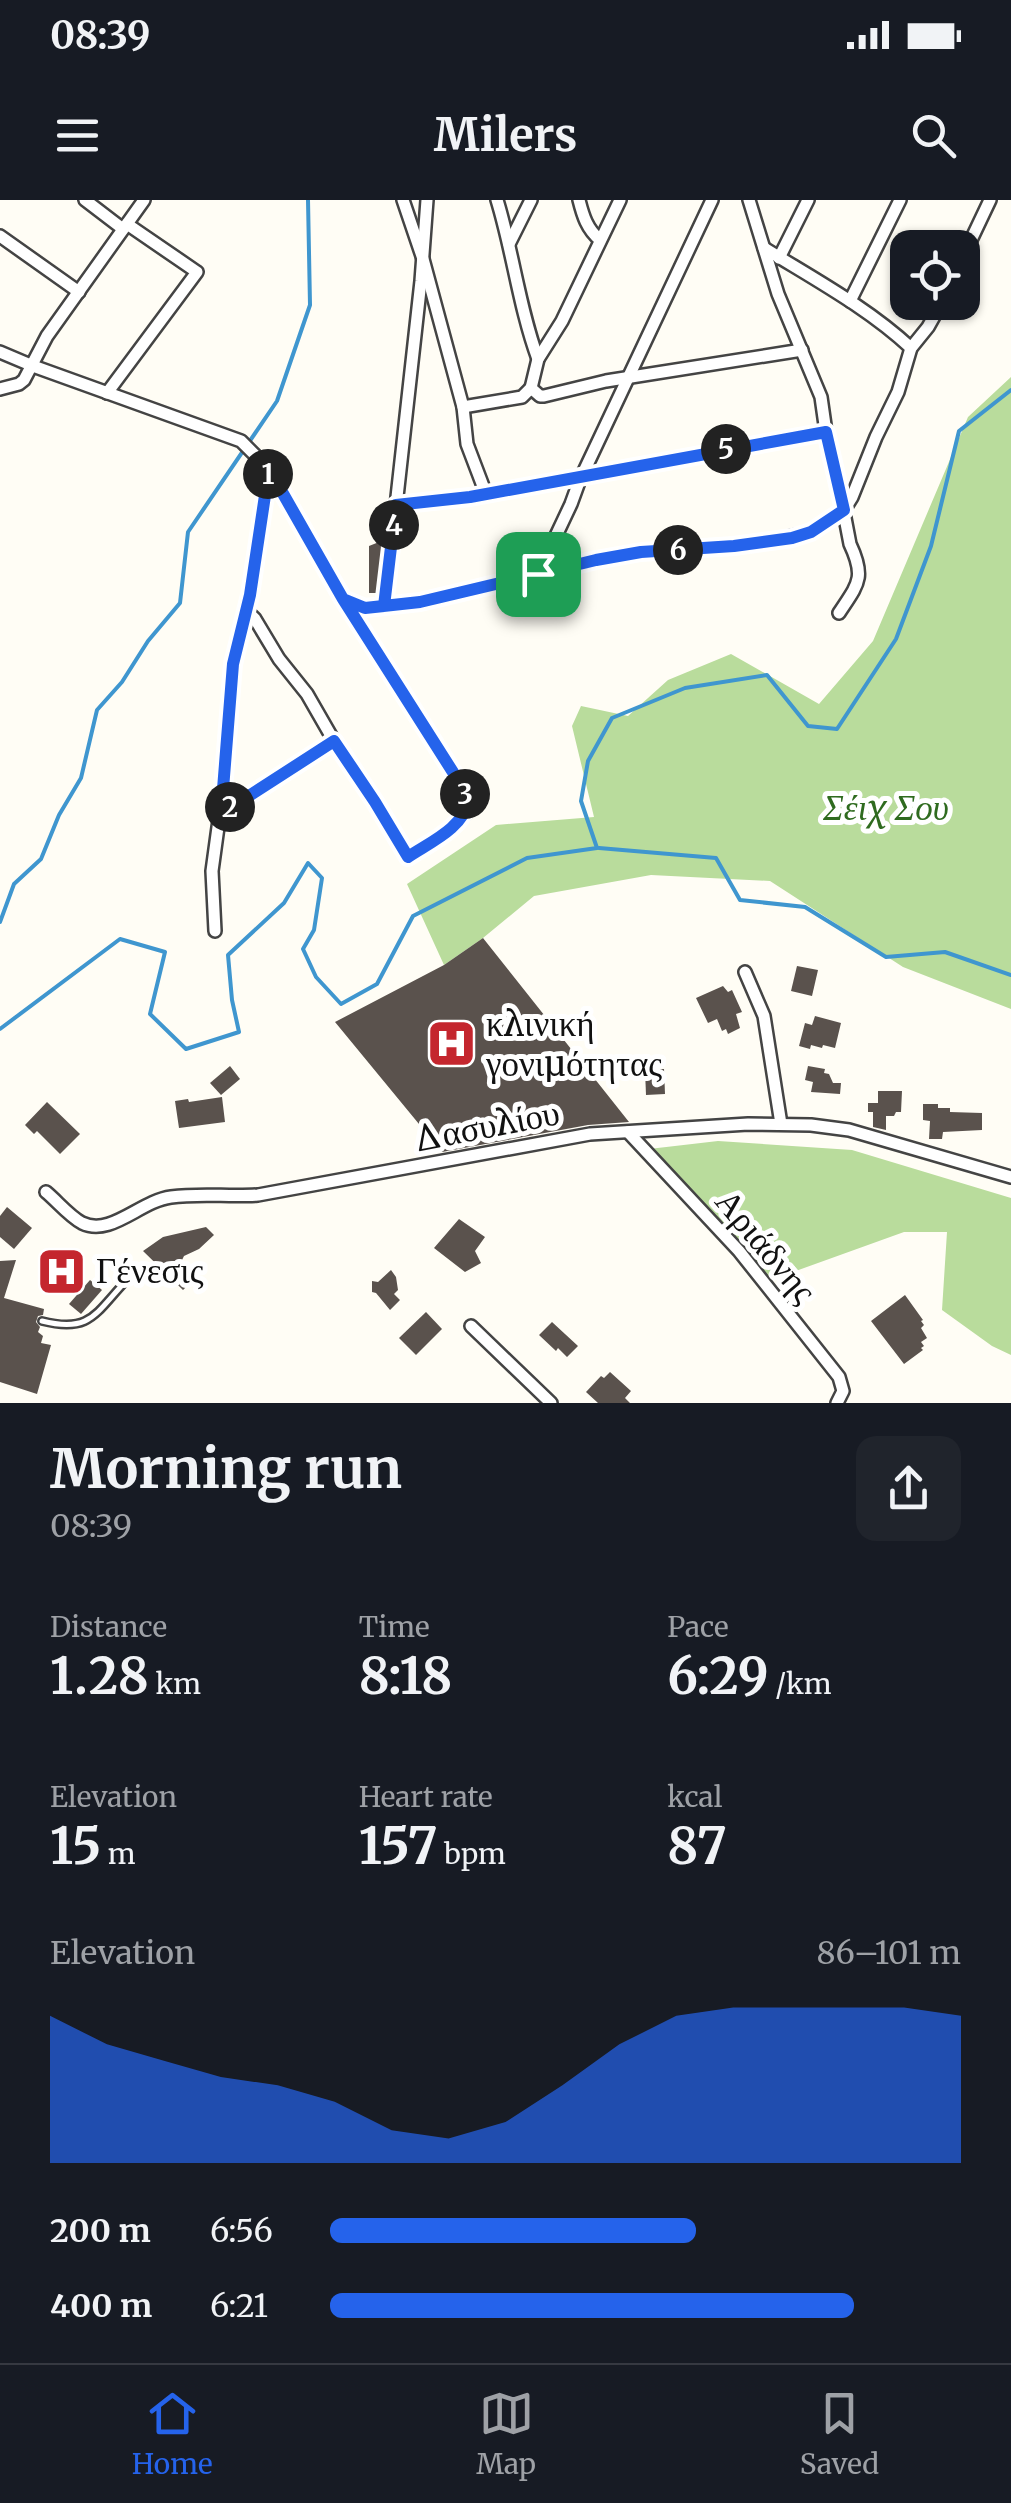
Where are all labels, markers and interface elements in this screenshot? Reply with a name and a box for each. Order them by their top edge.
text: 08:39 [50,12,151,59]
text: Milers [434,107,577,163]
icon: menu [50,108,105,163]
icon: search [906,108,961,163]
map controls [890,230,980,320]
button: locate [890,230,980,320]
pin: 5 [701,424,751,474]
text: 5 [718,431,734,467]
pin: 1 [243,449,293,499]
text: 1 [262,456,274,492]
pin: 4 [369,500,419,550]
text: 4 [385,507,403,543]
pin: 6 [653,525,703,575]
pin [496,532,581,617]
text: 6 [669,532,687,568]
icon: arrive [511,547,566,602]
pin: 3 [440,769,490,819]
text: 3 [457,776,473,812]
pin: 2 [205,782,255,832]
park label: Σέιχ Σου [822,786,949,830]
text: 2 [222,789,238,825]
place label: κλινική γονιμότητας [485,1002,662,1086]
hospital icon: κλινική γονιμότητας [425,1018,477,1070]
street label: Δασυλίου [409,1090,563,1162]
street label: Αριάδνης [706,1180,826,1312]
hospital icon: Γένεσις [35,1245,87,1297]
place label: Γένεσις [96,1249,204,1293]
text: Morning run [50,1434,402,1503]
button: share [856,1436,961,1541]
text: 08:39 [50,1506,132,1546]
text: Distance [50,1609,167,1645]
text: Time [359,1609,430,1645]
text: Pace [667,1609,729,1645]
text: 1.28 [50,1645,149,1708]
text: 8:18 [359,1645,452,1708]
text: 6:29 [667,1645,769,1708]
text: km [149,1666,201,1702]
text: /km [769,1666,832,1702]
text: Elevation [50,1779,177,1815]
text: Heart rate [359,1779,493,1815]
text: kcal [667,1779,722,1815]
text: 15 [50,1815,101,1878]
text: 157 [359,1815,437,1878]
text: 87 [667,1815,727,1878]
text: m [101,1836,136,1872]
text: bpm [437,1836,506,1872]
text: Elevation [50,1933,195,1973]
text: 86–101 m [817,1933,961,1973]
text: 200 m [50,2211,151,2251]
text: 6:56 [210,2211,273,2251]
text: 400 m [50,2286,152,2326]
text: 6:21 [210,2286,268,2326]
tab: Home [132,2386,213,2482]
tab: Map [476,2386,536,2482]
tab: Saved [800,2386,879,2482]

